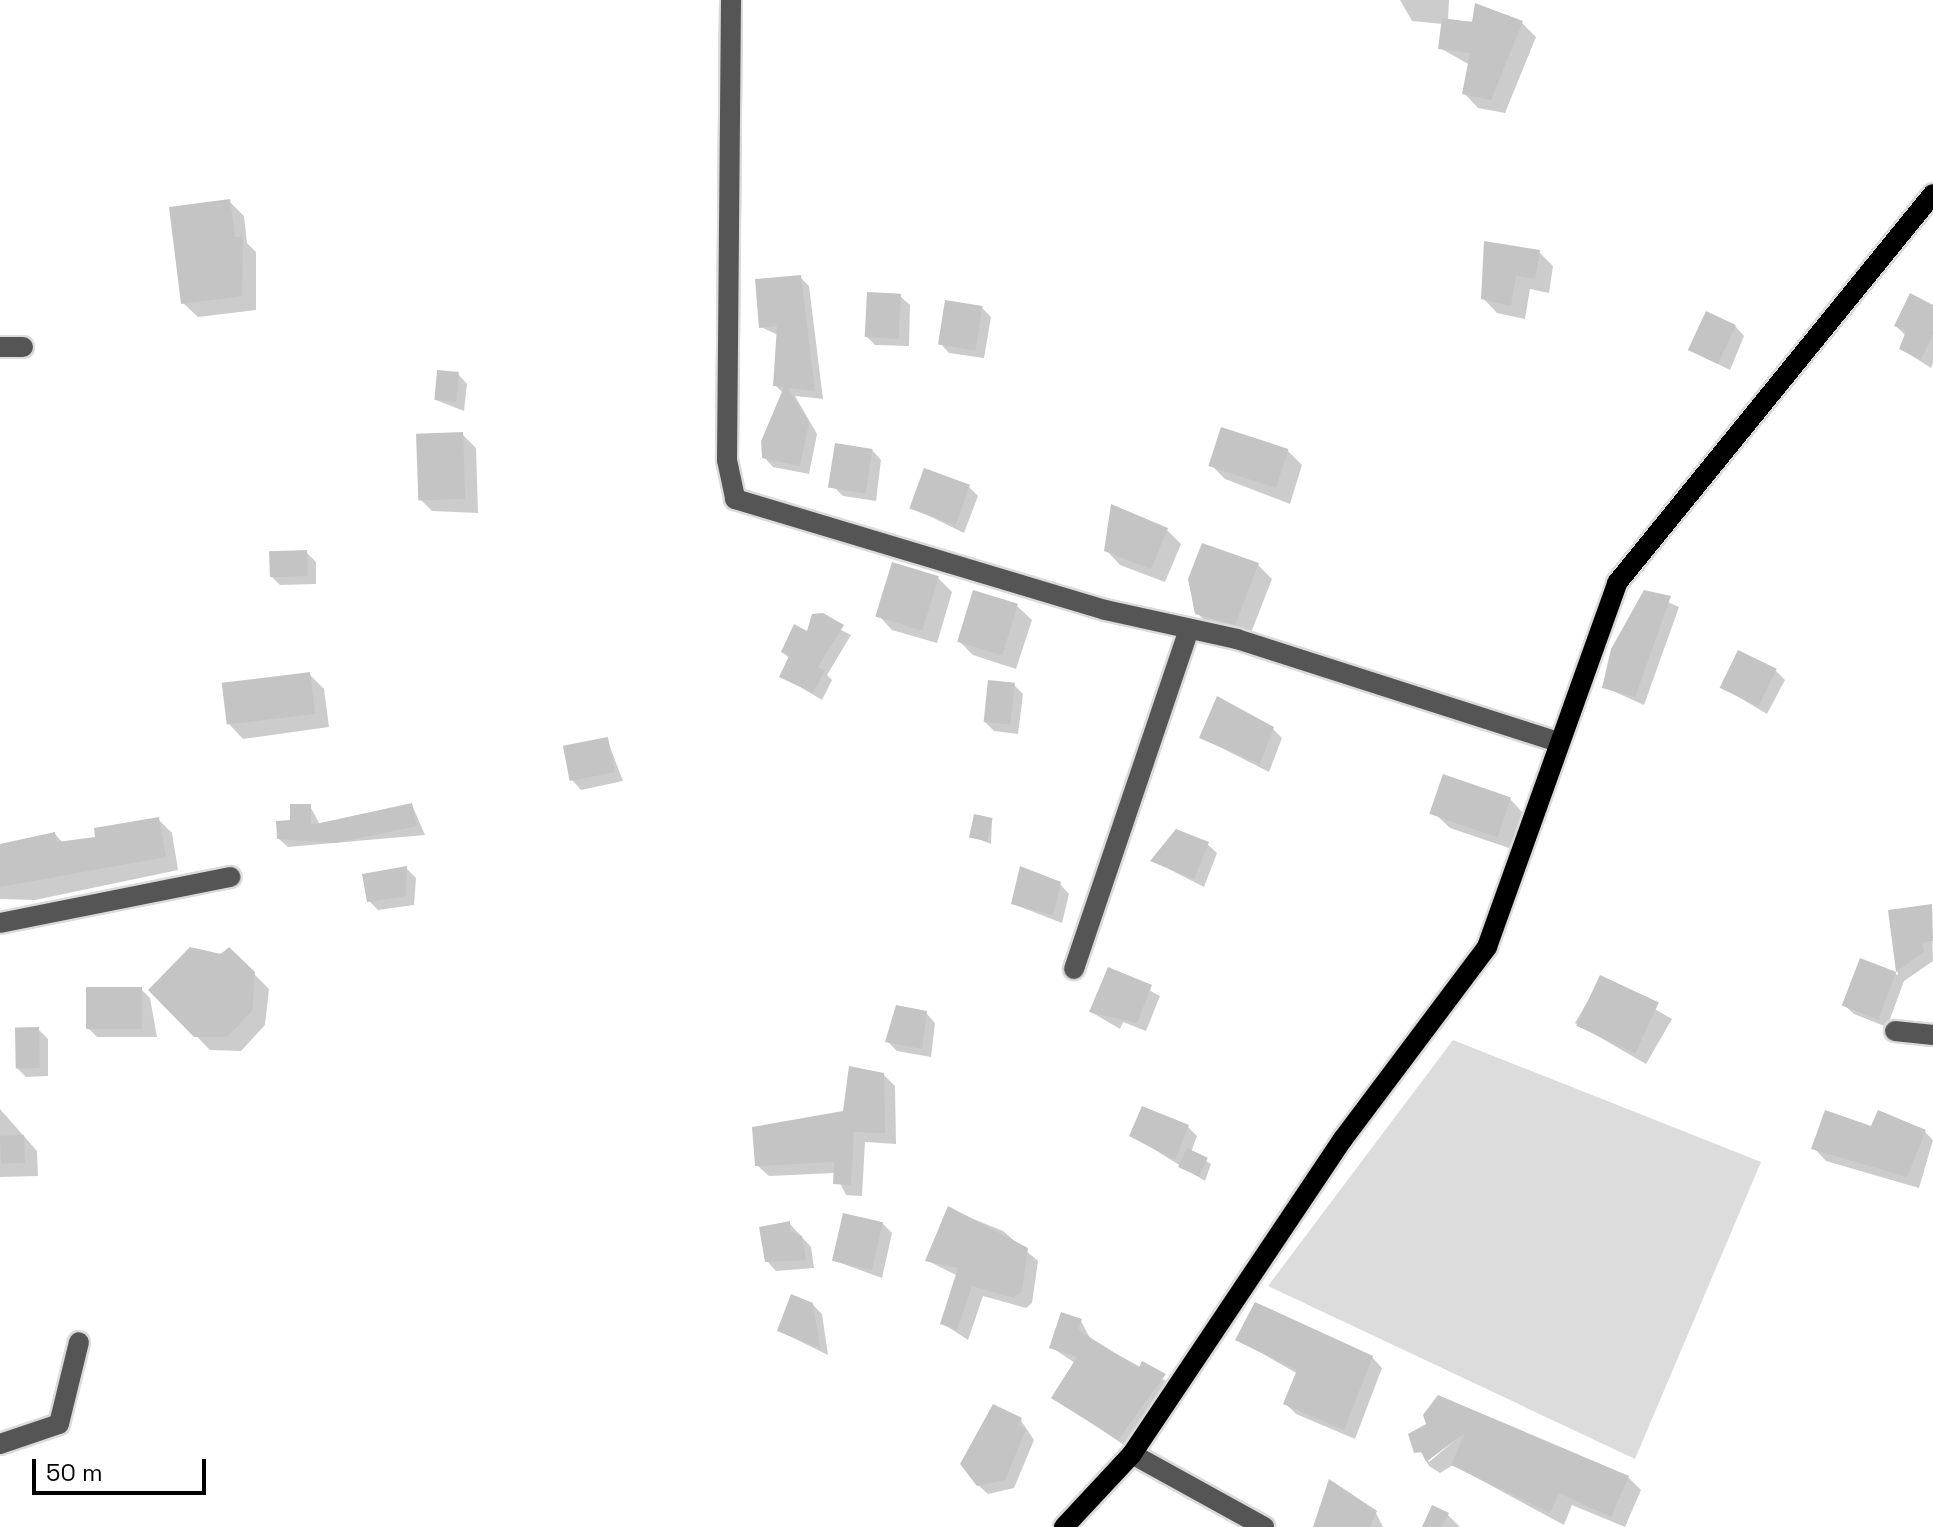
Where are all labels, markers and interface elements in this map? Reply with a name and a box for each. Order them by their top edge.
scale bar [36,1443,210,1493]
text: 50 m [46,1457,103,1488]

